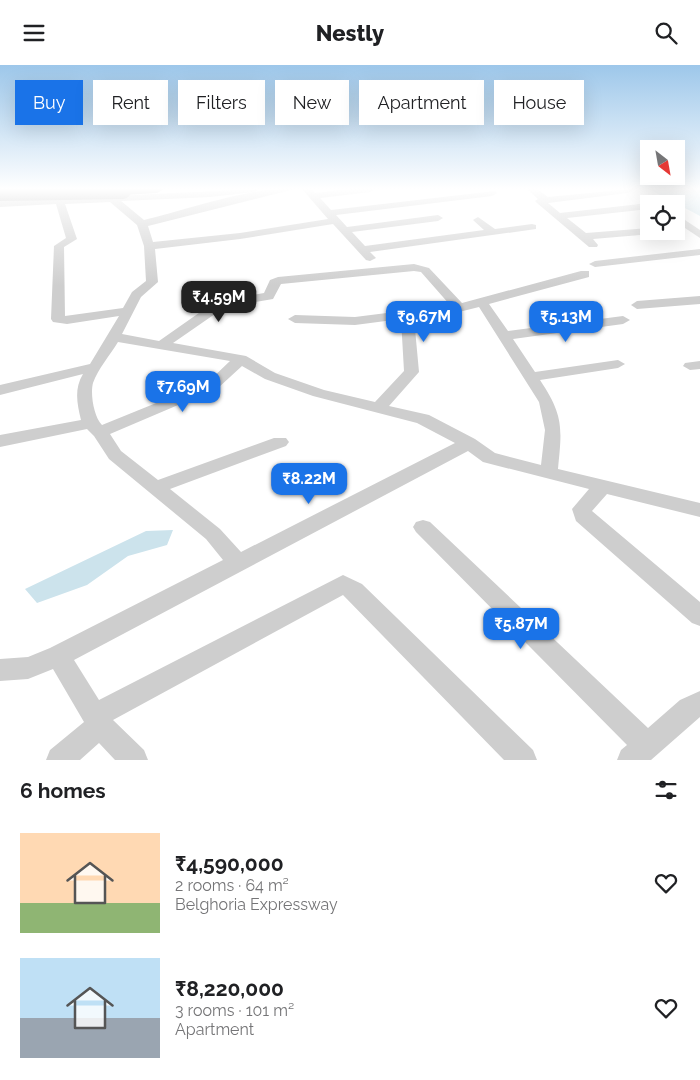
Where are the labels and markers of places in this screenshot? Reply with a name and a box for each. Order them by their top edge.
pin: ₹4.59M [178,281,260,323]
pin: ₹9.67M [383,301,465,343]
pin: ₹5.13M [525,301,607,343]
pin: ₹7.69M [142,371,224,413]
pin: ₹8.22M [268,463,350,505]
pin: ₹5.87M [480,607,562,650]

